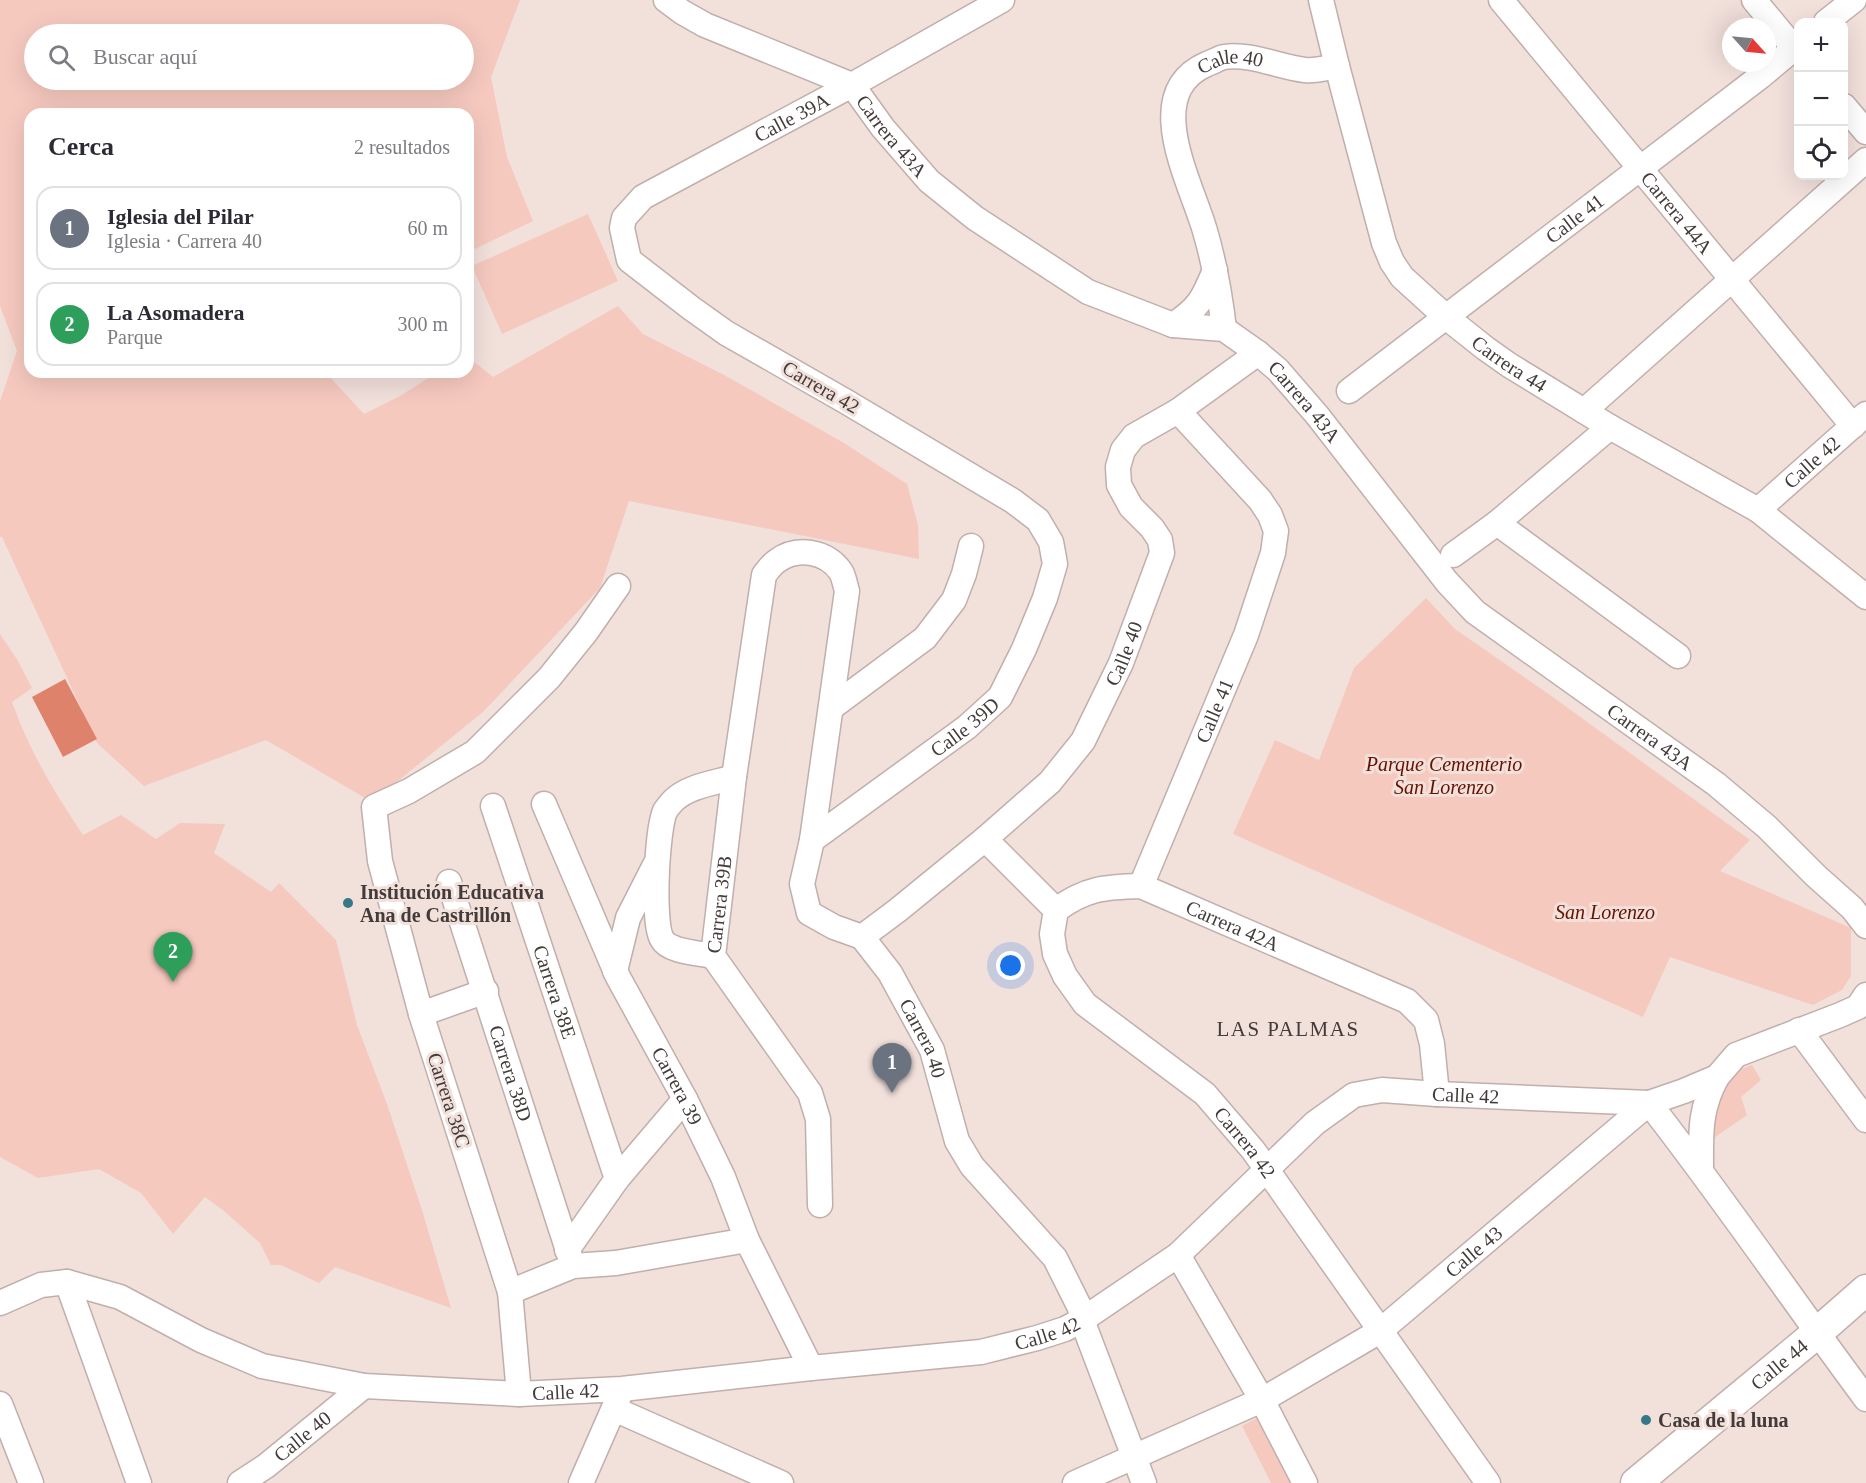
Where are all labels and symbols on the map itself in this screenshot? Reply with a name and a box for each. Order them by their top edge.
north arrow [1722,18,1776,72]
street label: Calle 40 [1194,45,1265,78]
street label: Calle 39A [751,88,833,146]
street label: Carrera 43A [852,91,932,182]
street label: Carrera 44A [1637,167,1717,259]
street label: Calle 41 [1541,189,1608,248]
street label: Carrera 44 [1468,331,1551,396]
street label: Carrera 42 [779,356,863,418]
street label: Carrera 43A [1264,356,1345,447]
street label: Calle 42 [1779,432,1844,493]
street label: Calle 40 [1101,618,1146,689]
street label: Calle 41 [1191,675,1237,746]
street label: Calle 39D [926,693,1003,761]
street label: Carrera 43A [1603,699,1697,775]
park label: Parque Cementerio San Lorenzo [1365,753,1522,798]
street label: Carrera 39B [702,854,736,955]
place label: Institución Educativa Ana de Castrillón [360,881,544,926]
marker: Institución Educativa Ana de Castrillón [341,896,355,910]
street label: Carrera 42A [1183,896,1283,956]
park label: San Lorenzo [1555,901,1655,923]
pin: 2 [154,932,192,982]
street label: Carrera 38E [529,942,581,1042]
your location [996,951,1025,980]
street label: Carrera 40 [895,995,950,1080]
district label: LAS PALMAS [1216,1017,1360,1041]
street label: Carrera 38D [485,1023,537,1124]
street label: Carrera 39 [648,1043,707,1128]
pin: 1 [872,1044,912,1093]
street label: Carrera 38C [423,1050,475,1150]
street label: Calle 42 [1432,1083,1500,1108]
street label: Carrera 42 [1210,1102,1280,1182]
street label: Calle 43 [1441,1222,1506,1282]
street label: Calle 42 [1012,1312,1084,1354]
street label: Calle 44 [1746,1334,1812,1394]
street label: Calle 42 [532,1379,600,1404]
street label: Calle 40 [269,1407,335,1466]
place label: Casa de la luna [1658,1409,1789,1431]
marker: Casa de la luna [1639,1413,1653,1427]

